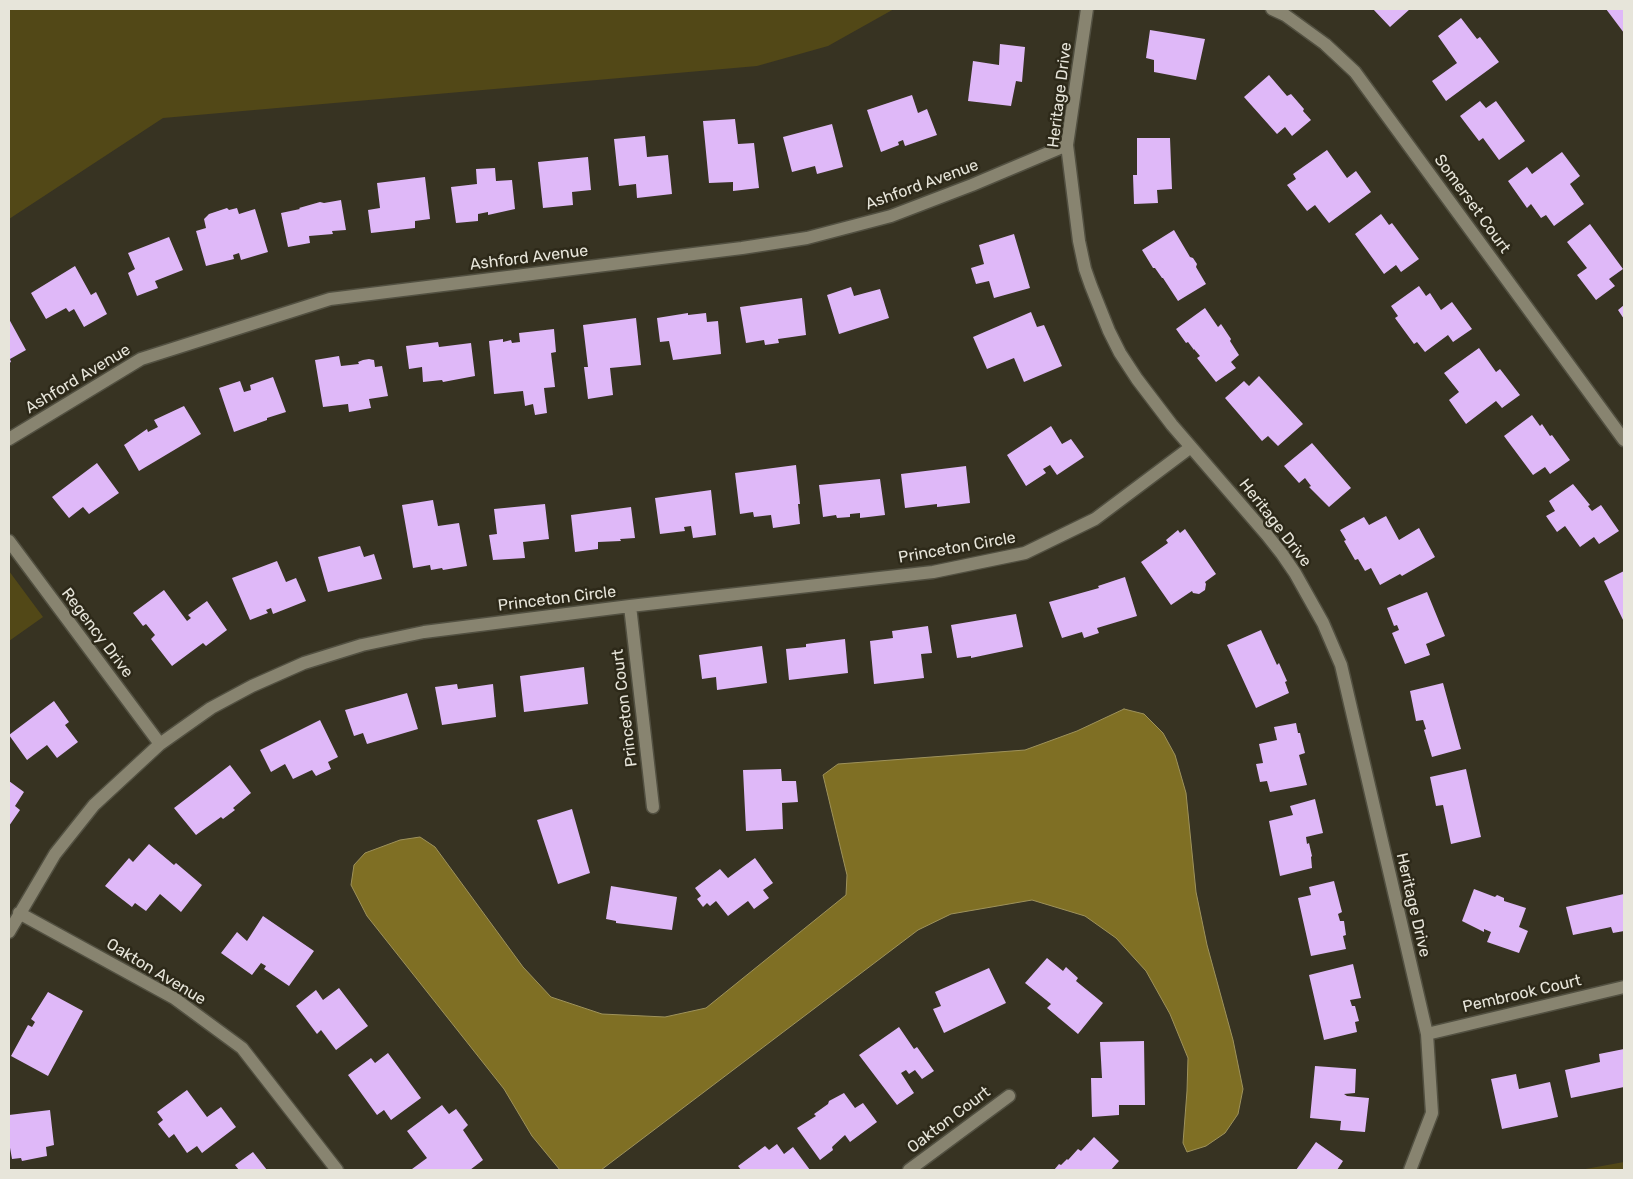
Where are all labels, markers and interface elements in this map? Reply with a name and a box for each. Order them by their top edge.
street label: Heritage Drive [1044,41,1076,149]
street label: Somerset Court [1430,151,1514,257]
street label: Ashford Avenue [863,156,981,214]
street label: Ashford Avenue [469,241,589,275]
street label: Ashford Avenue [22,340,134,418]
street label: Heritage Drive [1235,475,1315,571]
street label: Princeton Circle [897,528,1017,568]
street label: Princeton Circle [497,582,617,616]
street label: Regency Drive [57,584,137,682]
street label: Princeton Court [608,648,642,768]
street label: Heritage Drive [1392,851,1434,959]
street label: Oakton Avenue [103,935,209,1009]
street label: Pembrook Court [1461,971,1583,1017]
street label: Oakton Court [904,1083,994,1157]

